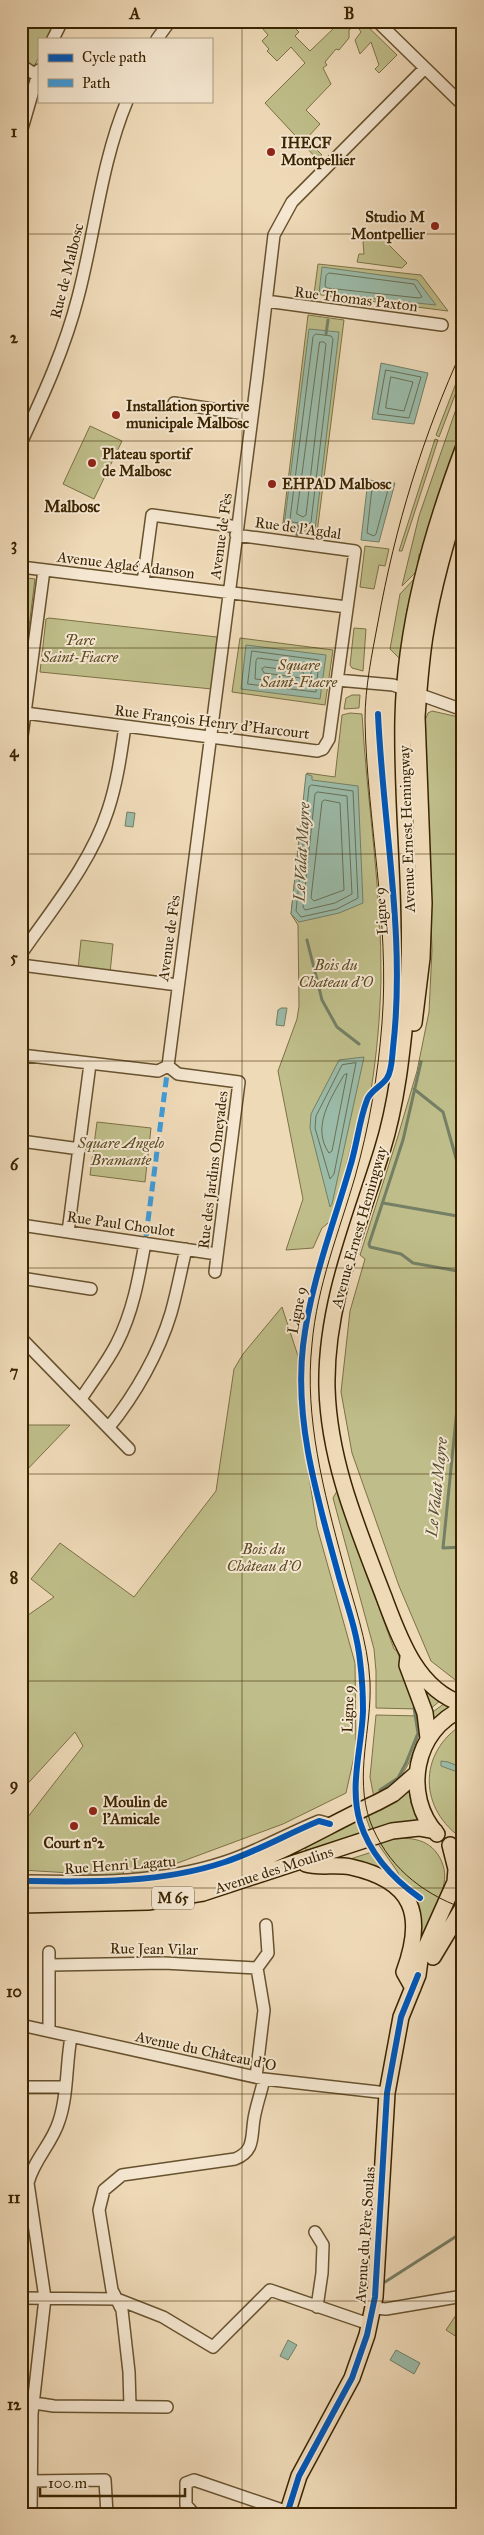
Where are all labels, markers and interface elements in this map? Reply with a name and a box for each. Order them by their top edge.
text: A [129,4,141,23]
text: B [344,4,354,23]
legend [38,38,212,102]
text: Cycle path [82,48,147,66]
text: Path [82,74,111,92]
text: 1 [11,122,18,141]
place label: IHECF Montpellier [281,134,355,170]
marker: IHECF Montpellier [265,146,277,158]
place label: Studio M Montpellier [351,208,426,244]
marker: Studio M Montpellier [429,220,441,232]
street label: Rue de Malbosc [46,222,88,320]
street label: Rue Thomas Paxton [293,283,419,315]
text: 2 [10,328,19,347]
place label: Installation sportive municipale Malbosc [125,397,250,433]
marker: Installation sportive municipale Malbosc [110,409,122,421]
place label: Plateau sportif de Malbosc [102,445,194,480]
marker: Plateau sportif de Malbosc [86,457,98,469]
place label: EHPAD Malbosc [282,475,392,493]
marker: EHPAD Malbosc [266,478,278,490]
street label: Avenue de Fès [206,492,236,581]
district label: Malbosc [44,497,100,516]
street label: Rue de l'Agdal [254,513,343,543]
text: 3 [11,535,17,555]
street label: Avenue Aglaé Adanson [55,548,196,582]
park label: Parc Saint-Fiacre [41,631,119,666]
park label: Square Saint-Fiacre [260,656,338,691]
street label: Rue François Henry d'Harcourt [113,701,311,743]
text: 4 [10,742,20,762]
street label: Avenue Ernest Hemingway [395,744,419,914]
water label: Le Valat Mayre [289,801,314,903]
street label: Ligne 9 [370,887,392,935]
street label: Avenue de Fès [154,894,184,983]
text: 5 [10,948,18,967]
park label: Bois du Chateau d'O [299,956,374,991]
street label: Rue des Jardins Omeyades [194,1090,233,1250]
park label: Square Angelo Bramante [77,1134,165,1169]
street label: Avenue Ernest Hemingway [327,1143,391,1311]
text: 6 [10,1155,19,1174]
street label: Rue Paul Choulot [66,1208,177,1241]
street label: Ligne 9 [284,1285,310,1335]
text: 7 [10,1362,19,1381]
water label: Le Valat Mayre [422,1435,451,1539]
park label: Bois du Château d'O [227,1540,302,1575]
text: 8 [10,1568,18,1587]
street label: Ligne 9 [338,1685,358,1733]
text: 9 [10,1775,18,1795]
place label: Moulin de l'Amicale [102,1793,168,1828]
marker: Moulin de l'Amicale [87,1805,99,1817]
marker: Court n°2 [68,1820,80,1832]
place label: Court n°2 [44,1834,105,1852]
street label: Avenue des Moulins [212,1842,335,1898]
street label: Rue Henri Lagatu [63,1852,177,1878]
road number: M 65 [152,1886,194,1910]
street label: Rue Jean Vilar [110,1939,199,1960]
text: 10 [6,1982,22,2001]
street label: Avenue du Château d'O [133,2027,278,2075]
street label: Avenue du Père Soulas [351,2166,379,2305]
text: 11 [8,2188,21,2207]
text: 12 [7,2395,22,2414]
scale bar [40,2465,185,2497]
text: 100 m [48,2474,88,2492]

